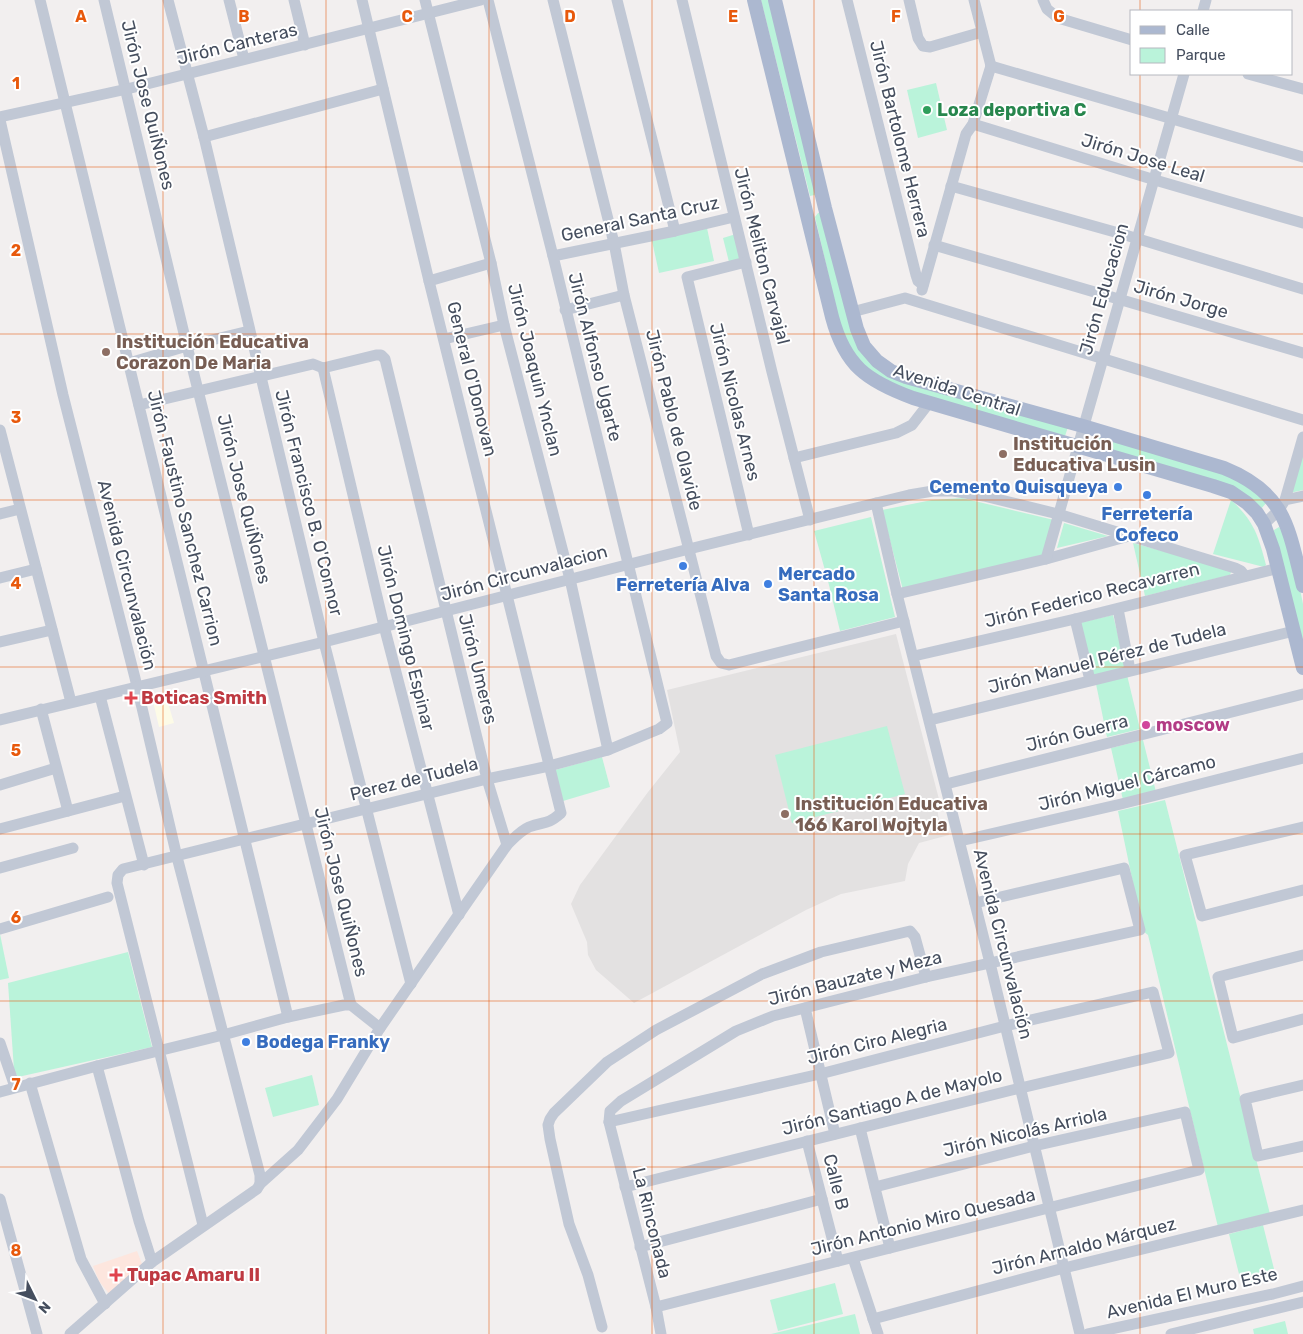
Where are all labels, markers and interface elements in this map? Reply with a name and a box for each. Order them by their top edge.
text: A [75,7,87,26]
text: B [238,7,250,26]
text: C [401,7,413,26]
text: D [564,7,576,26]
text: E [728,7,738,26]
text: F [891,7,901,26]
text: G [1053,7,1065,26]
legend [1130,10,1293,75]
street label: Jirón Jose QuiÑones [116,18,180,192]
street label: Jirón Canteras [174,18,300,70]
text: Calle [1176,21,1210,39]
street label: Jirón Bartolome Herrera [865,38,935,240]
text: Parque [1176,46,1226,64]
text: 1 [12,74,20,93]
place label: Loza deportiva C [937,99,1087,121]
marker: Loza deportiva C [921,104,933,116]
street label: Jirón Jose Leal [1079,129,1207,187]
street label: Jirón Meliton Carvajal [729,165,795,347]
street label: General Santa Cruz [559,192,721,246]
street label: Jirón Educacion [1075,221,1133,357]
text: 2 [11,241,21,260]
street label: Jirón Alfonso Ugarte [563,270,627,444]
street label: Jirón Jorge [1131,275,1231,323]
street label: Jirón Joaquin Ynclan [503,281,567,459]
street label: General O'Donovan [442,299,502,459]
street label: Jirón Nicolas Arnes [705,321,765,483]
street label: Jirón Pablo de Olavide [641,327,707,513]
place label: Institución Educativa Corazon De Maria [116,331,309,374]
marker: Institución Educativa Corazon De Maria [100,346,112,358]
street label: Avenida Central [891,359,1023,421]
street label: Jirón Faustino Sanchez Carrion [143,388,227,648]
street label: Jirón Francisco B. O'Connor [270,388,348,618]
text: 3 [11,408,21,427]
street label: Jirón Jose QuiÑones [212,412,276,586]
place label: Institución Educativa Lusin [1013,433,1156,476]
marker: Institución Educativa Lusin [997,448,1009,460]
place label: Cemento Quisqueya [929,476,1108,498]
street label: Avenida Circunvalación [93,478,161,672]
marker: Cemento Quisqueya [1112,481,1124,493]
marker: Ferretería Cofeco [1141,489,1153,501]
place label: Ferretería Cofeco [1101,503,1193,546]
street label: Jirón Circunvalacion [438,540,610,606]
street label: Jirón Domingo Espinar [372,543,440,733]
street label: Jirón Federico Recavarren [982,558,1202,632]
marker: Ferretería Alva [677,560,689,572]
place label: Mercado Santa Rosa [778,563,879,606]
text: 4 [11,574,22,593]
place label: Ferretería Alva [616,574,750,596]
marker: Mercado Santa Rosa [762,578,774,590]
street label: Jirón Umeres [454,612,502,726]
street label: Jirón Manuel Pérez de Tudela [986,618,1228,698]
place label: Boticas Smith [141,687,267,709]
marker: Boticas Smith [125,692,137,704]
street label: Jirón Guerra [1024,710,1130,756]
place label: moscow [1156,714,1230,736]
marker: moscow [1140,719,1152,731]
text: 5 [11,741,21,760]
street label: Jirón Miguel Cárcamo [1036,750,1218,816]
street label: Perez de Tudela [348,752,480,806]
place label: Institución Educativa 166 Karol Wojtyla [795,793,988,836]
street label: Jirón Jose QuiÑones [309,805,373,979]
marker: Institución Educativa 166 Karol Wojtyla [779,808,791,820]
street label: Avenida Circunvalación [969,847,1037,1041]
text: 6 [11,908,21,927]
street label: Jirón Bauzate y Meza [766,946,944,1010]
street label: Jirón Ciro Alegria [805,1013,949,1069]
place label: Bodega Franky [256,1031,390,1053]
marker: Bodega Franky [240,1036,252,1048]
street label: Jirón Santiago A de Mayolo [780,1064,1004,1140]
text: 7 [11,1075,21,1094]
street label: Jirón Nicolás Arriola [941,1102,1109,1162]
street label: Calle B [818,1152,854,1212]
street label: La Rinconada [628,1165,676,1281]
street label: Jirón Antonio Miro Quesada [808,1183,1038,1261]
street label: Jirón Arnaldo Márquez [990,1212,1178,1280]
text: 8 [11,1241,22,1260]
street label: Avenida El Muro Este [1104,1263,1280,1323]
place label: Tupac Amaru II [127,1264,260,1286]
marker: Tupac Amaru II [109,1268,123,1282]
north arrow [10,1274,60,1324]
text: N [35,1298,54,1317]

